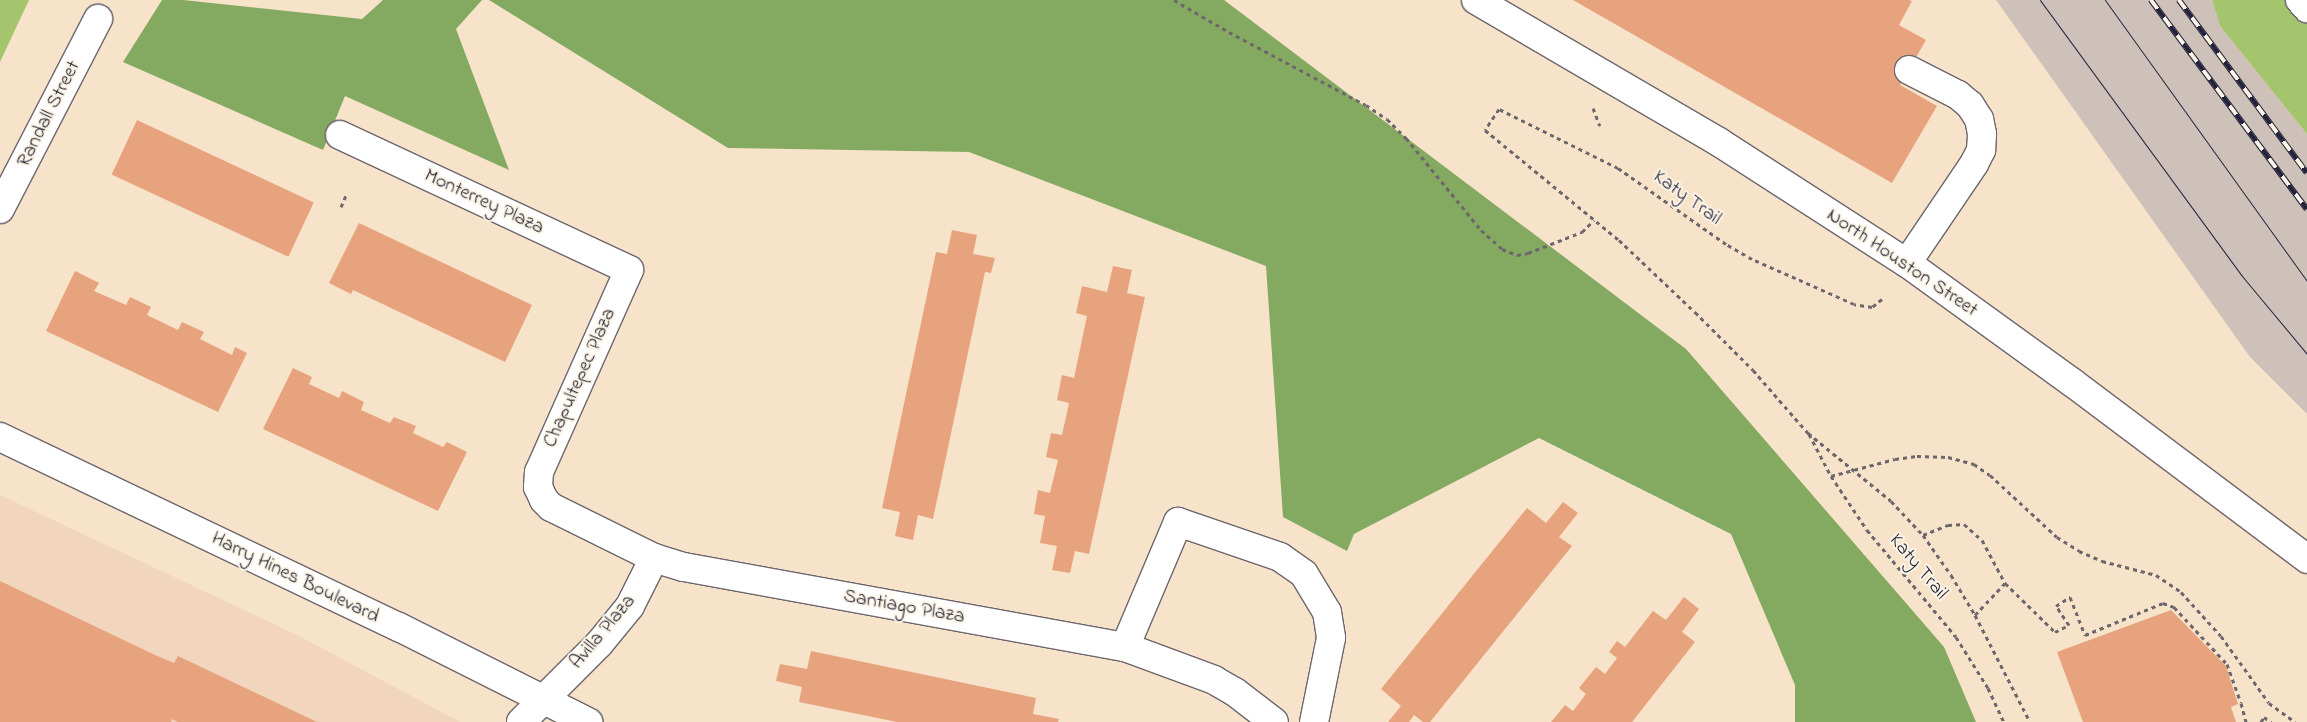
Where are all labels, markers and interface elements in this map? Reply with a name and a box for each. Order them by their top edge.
street label: Randall Street [12,57,86,171]
street label: Monterrey Plaza [420,164,548,240]
street label: Katy Trail [1648,165,1726,231]
street label: North Houston Street [1822,203,1982,323]
street label: Chapultepec Plaza [539,305,621,451]
street label: Harry Hines Boulevard [207,527,383,629]
street label: Katy Trail [1883,529,1953,605]
street label: Santiago Plaza [841,585,967,629]
street label: Avilla Plaza [565,590,641,674]

